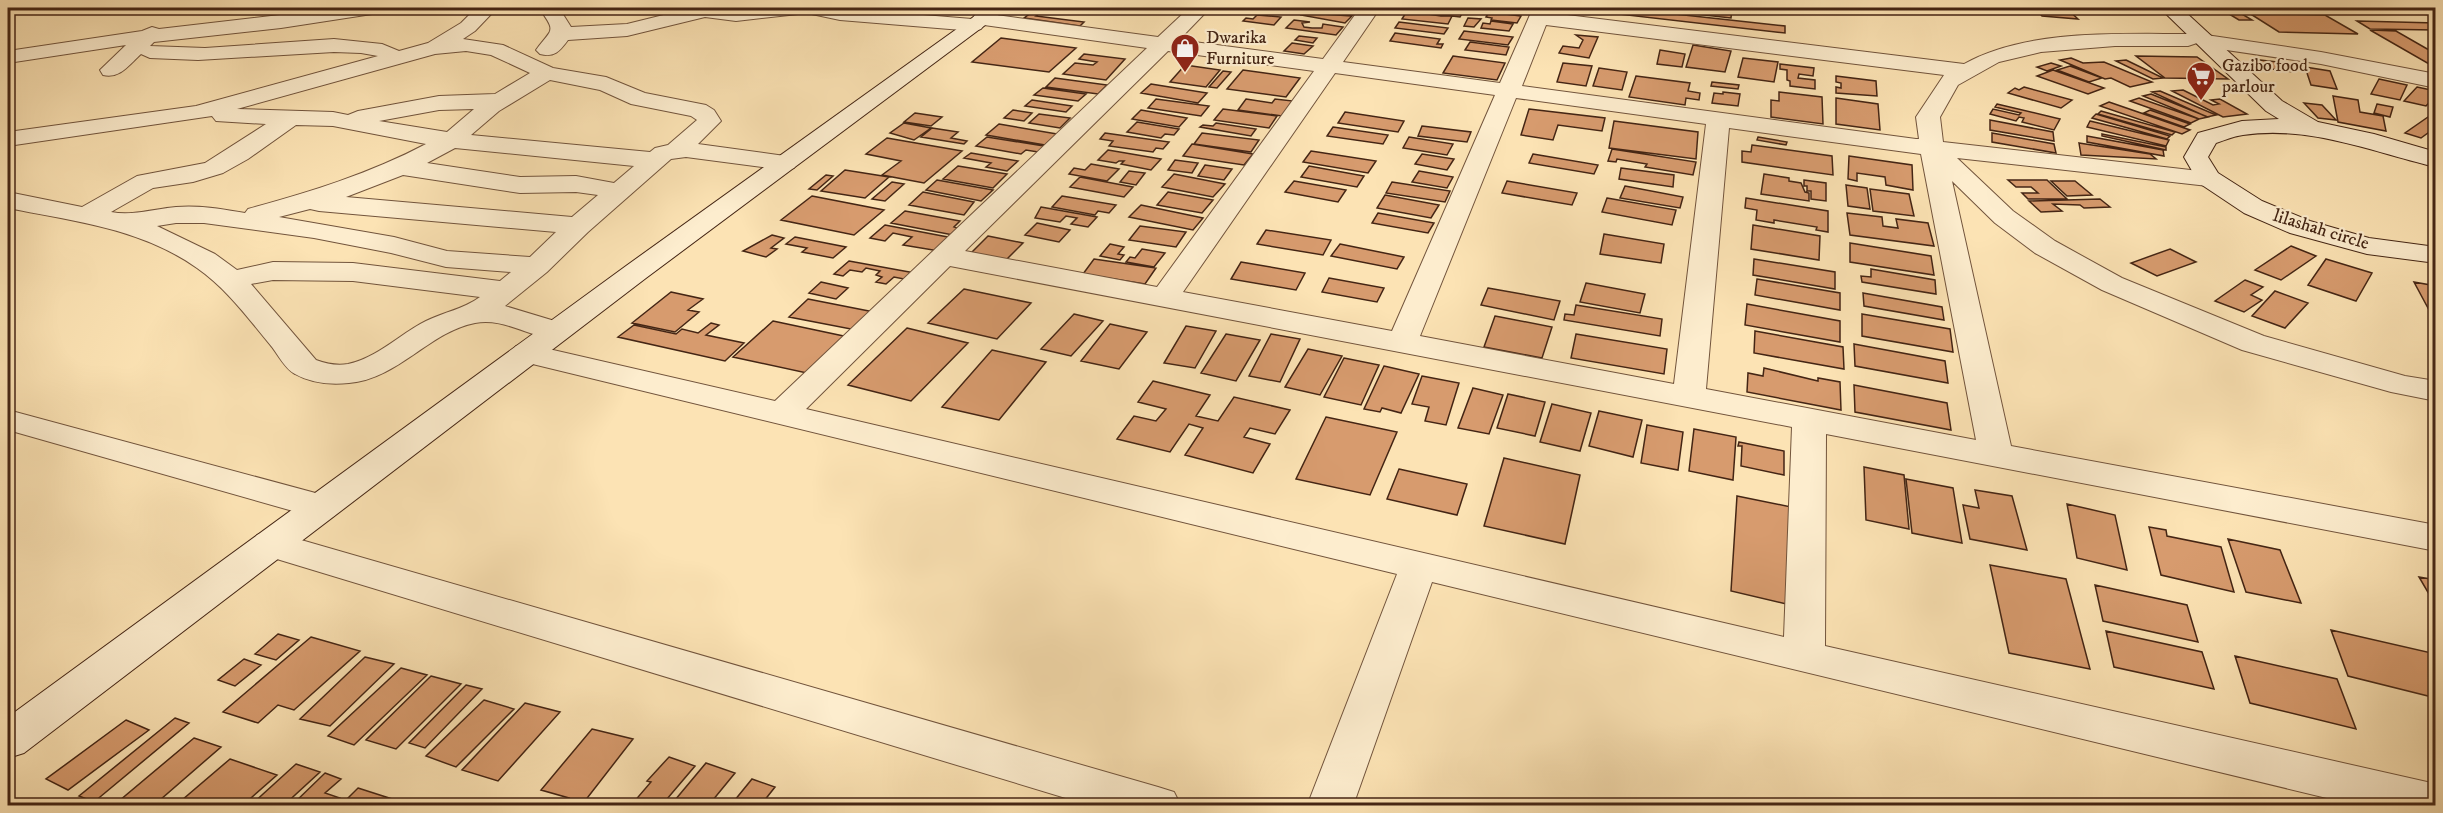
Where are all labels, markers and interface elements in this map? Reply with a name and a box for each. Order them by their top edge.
place label: Dwarika Furniture [1206,27,1275,70]
shop icon: Dwarika Furniture [1169,32,1201,74]
place label: Gazibo food parlour [2221,55,2308,98]
supermarket icon: Gazibo food parlour [2185,60,2217,102]
street label: lilashah circle [2270,205,2372,255]

